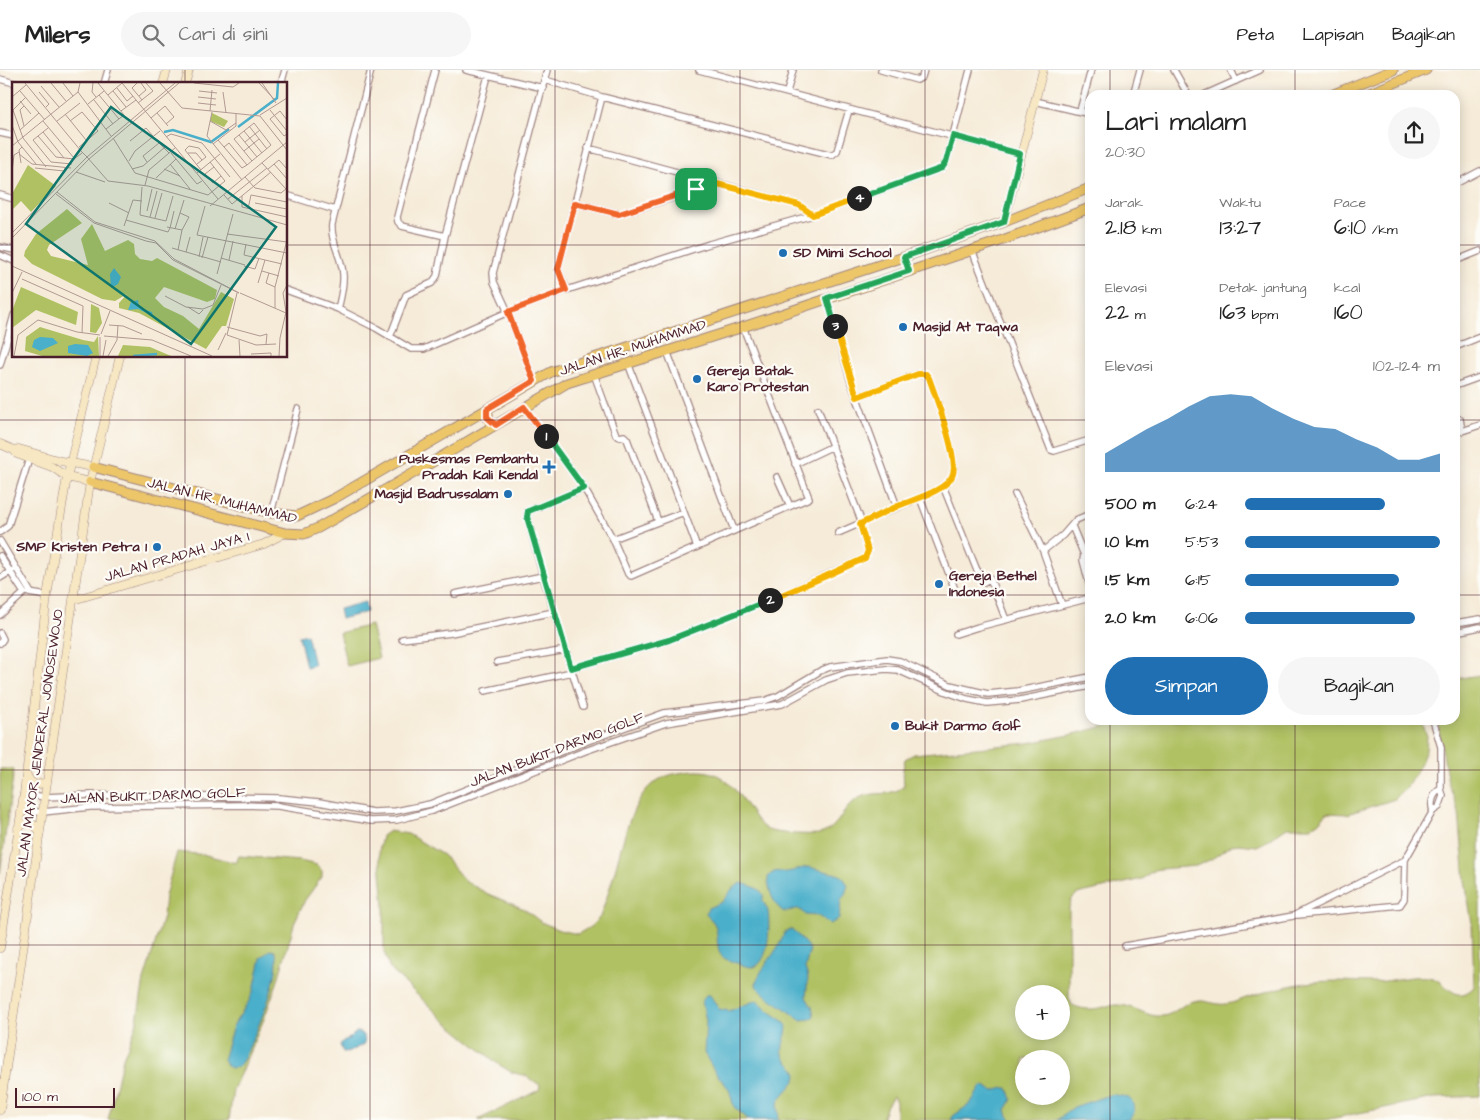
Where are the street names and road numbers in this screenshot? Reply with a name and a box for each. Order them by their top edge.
street label: JALAN HR. MUHAMMAD [557,315,709,381]
street label: JALAN HR. MUHAMMAD [145,473,299,529]
street label: JALAN PRADAH JAYA I [102,527,252,587]
street label: JALAN MAYOR JENDERAL JONOSEWOJO [11,608,69,878]
street label: JALAN BUKIT DARMO GOLF [467,707,647,793]
street label: JALAN BUKIT DARMO GOLF [60,783,246,809]

